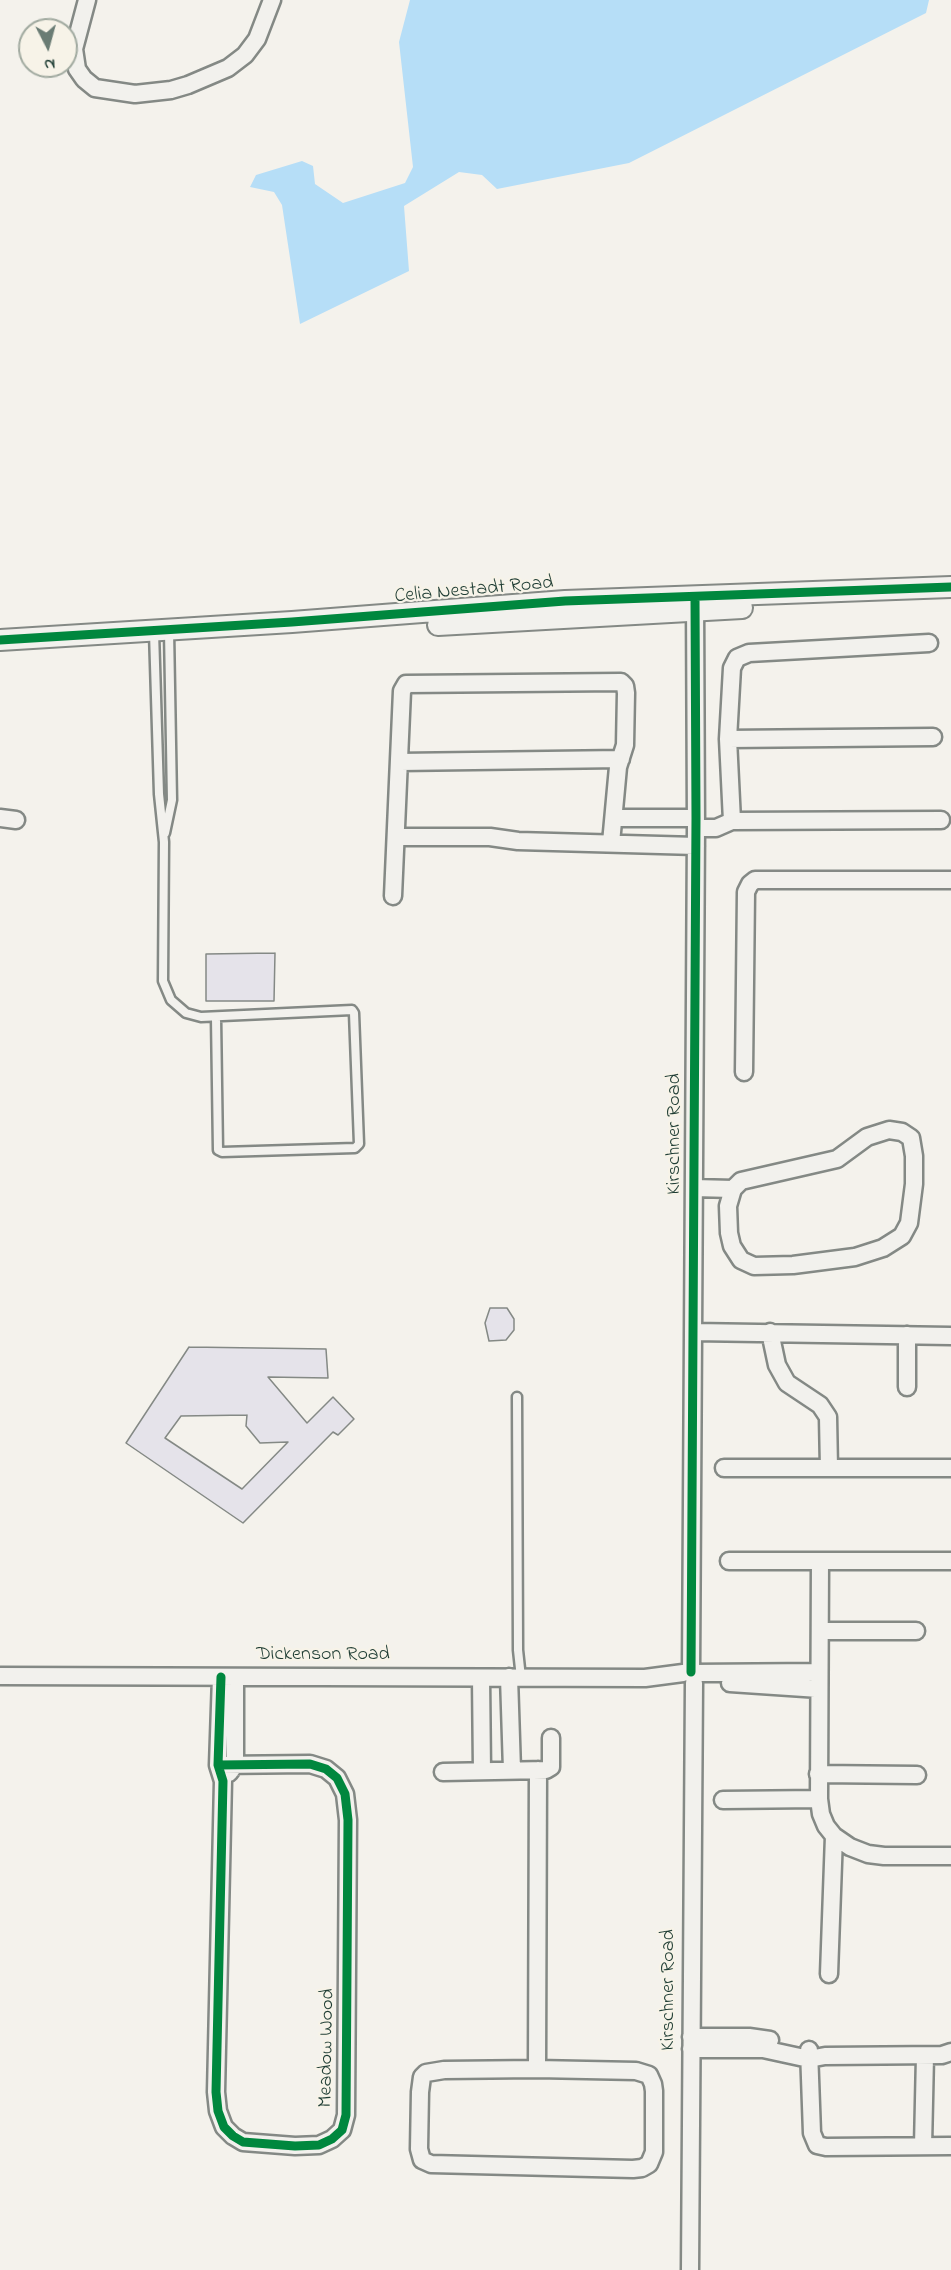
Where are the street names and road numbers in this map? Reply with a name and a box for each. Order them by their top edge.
street label: Celia Nestadt Road [394,572,554,610]
street label: Kirschner Road [664,1073,688,1195]
street label: Dickenson Road [256,1644,390,1668]
street label: Kirschner Road [658,1929,682,2051]
street label: Meadow Wood [315,1988,341,2108]

